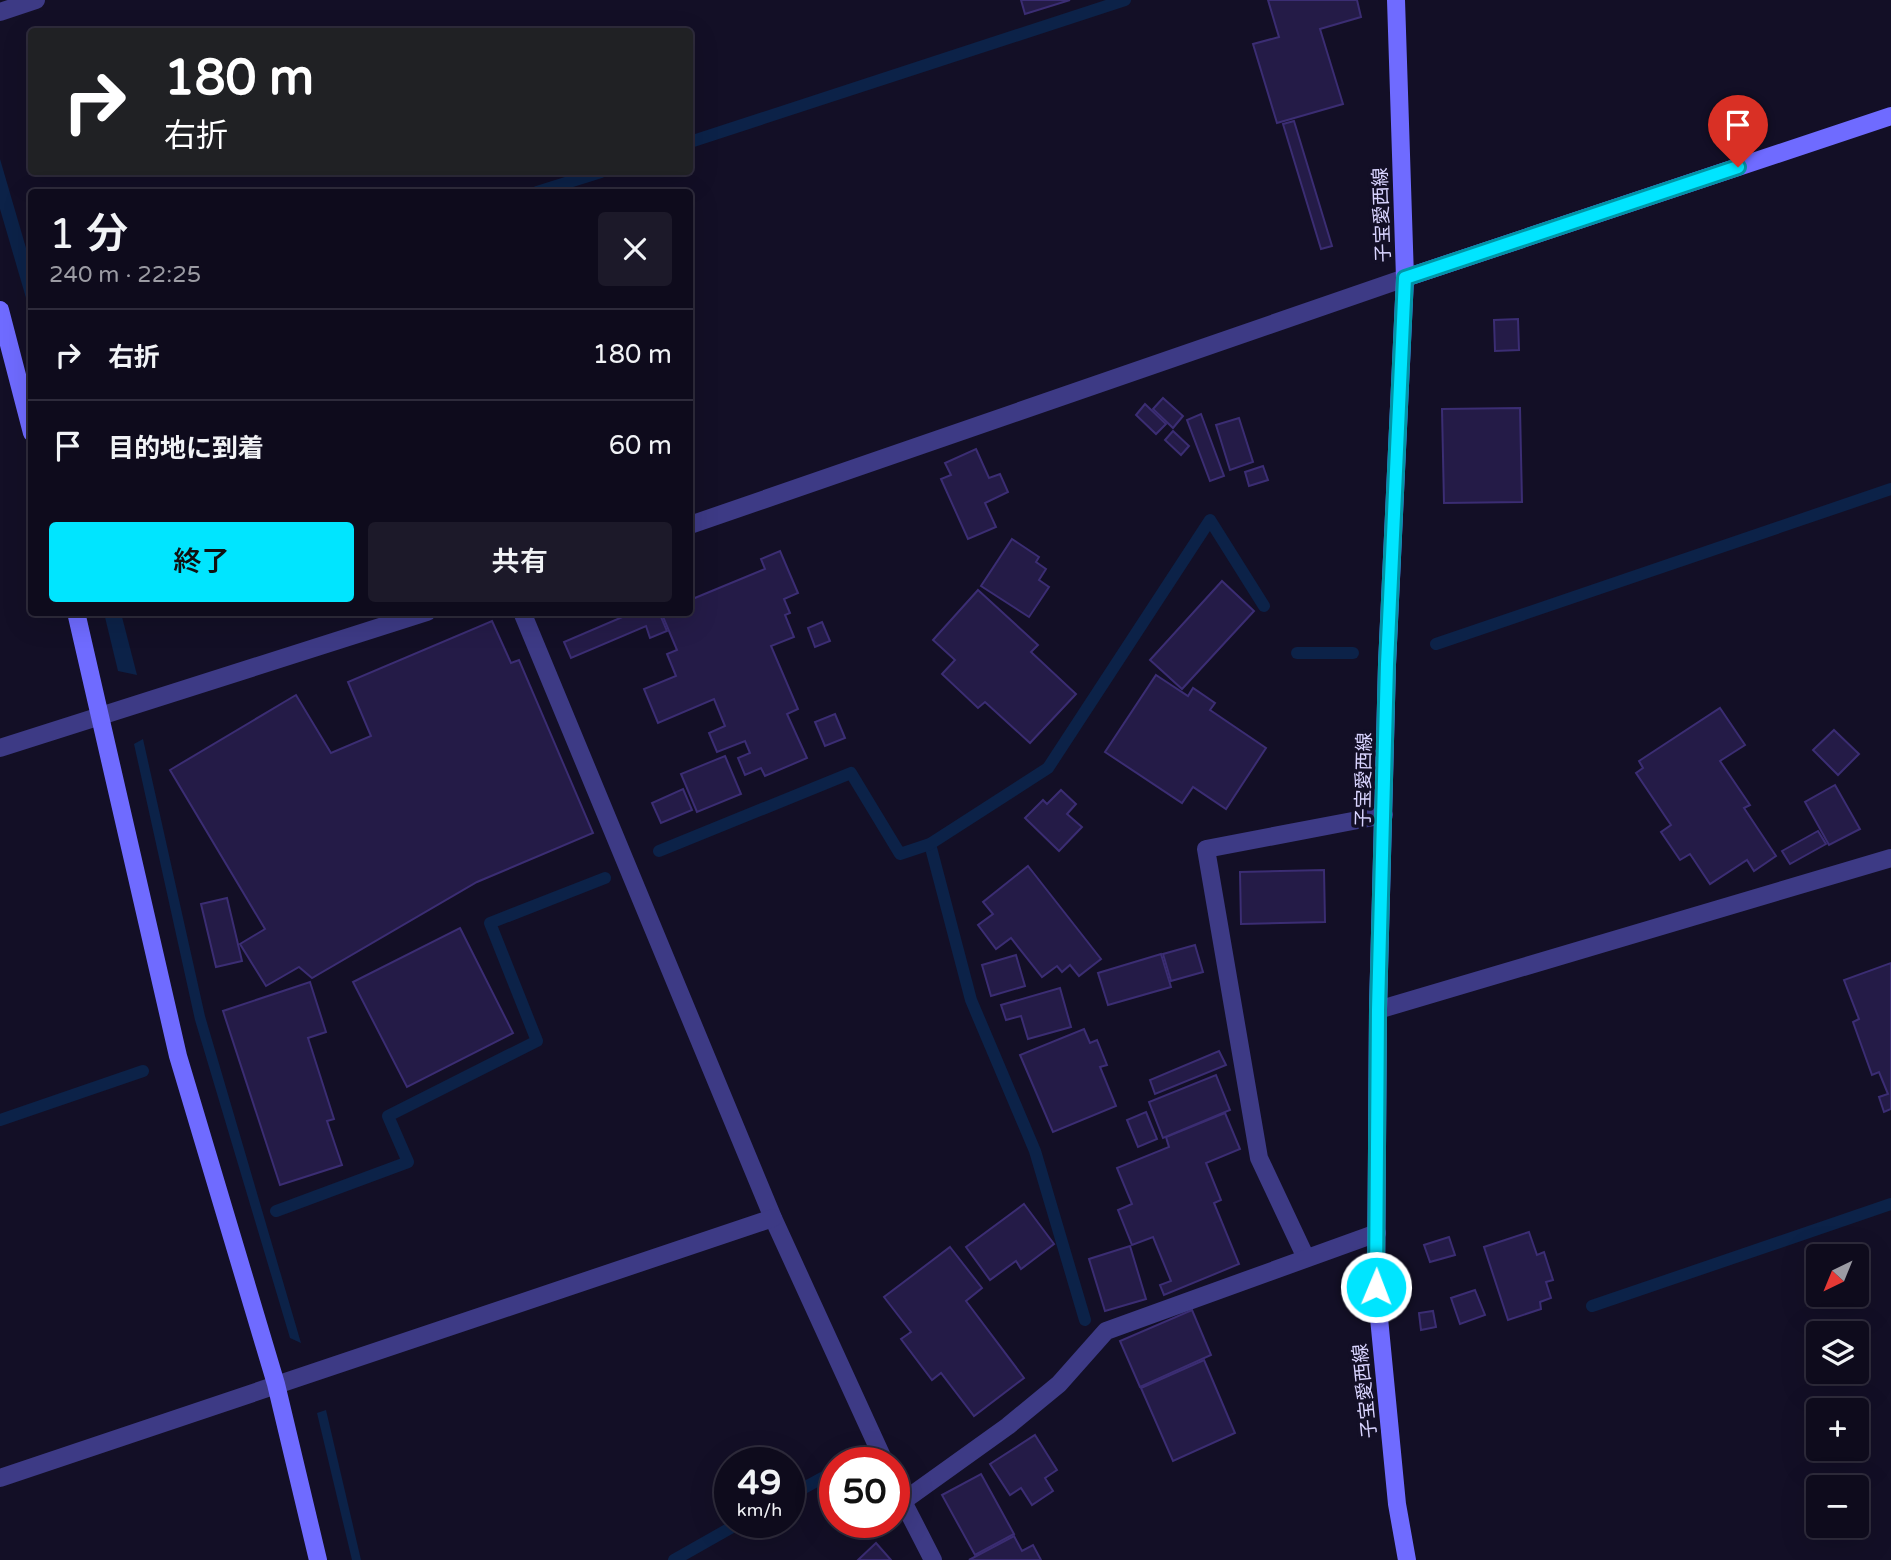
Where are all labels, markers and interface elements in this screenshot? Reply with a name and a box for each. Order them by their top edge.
text: 180 m [164,49,314,108]
icon: right [49,56,140,147]
pin [1708,95,1768,167]
icon: arrive [1719,106,1757,144]
text: 右折 [164,117,228,155]
street label: 子宝愛西線 [1369,167,1395,263]
text: 1 分 [49,209,128,260]
button: close [598,212,672,286]
text: 240 m · 22:25 [49,261,201,289]
icon: right [49,336,87,374]
text: 180 m [592,339,672,370]
text: 右折 [108,342,160,373]
icon: arrive [49,427,87,465]
text: 60 m [609,430,672,461]
text: 目的地に到着 [108,433,264,464]
button: 終了 [49,522,354,602]
button: 共有 [368,522,672,602]
street label: 子宝愛西線 [1352,732,1376,828]
north arrow [1806,1244,1869,1307]
map controls [1806,1244,1869,1538]
position arrow [1339,1250,1413,1324]
button: layers [1806,1321,1869,1384]
street label: 子宝愛西線 [1349,1343,1381,1439]
button: + [1806,1398,1869,1461]
speed limit sign: 50 [819,1447,910,1538]
text: 49 [738,1462,781,1504]
button: − [1806,1475,1869,1538]
text: km/h [737,1499,782,1521]

